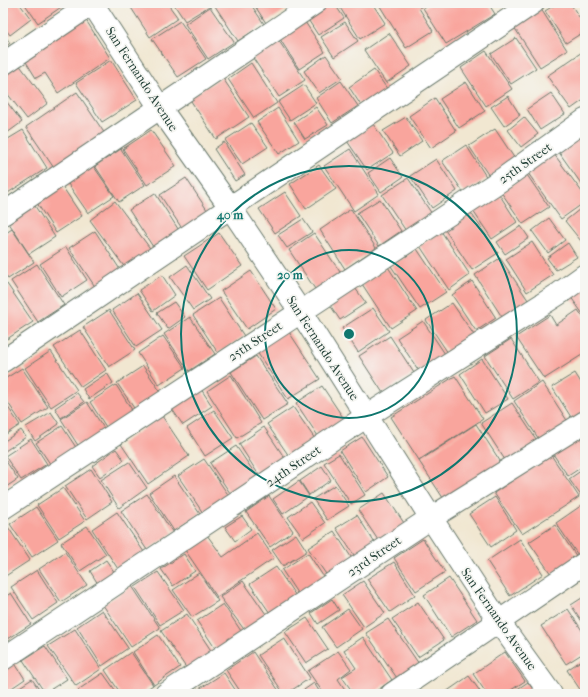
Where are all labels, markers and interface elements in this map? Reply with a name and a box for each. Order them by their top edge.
street label: San Fernando Avenue [103,24,182,134]
street label: 25th Street [496,139,555,187]
text: 40 m [216,208,244,223]
text: 20 m [277,268,304,282]
street label: San Fernando Avenue [284,293,363,403]
street label: 25th Street [225,318,285,364]
centre of rings [342,327,356,341]
street label: 24th Street [263,442,324,490]
street label: 23rd Street [344,532,404,579]
street label: San Fernando Avenue [458,565,540,673]

